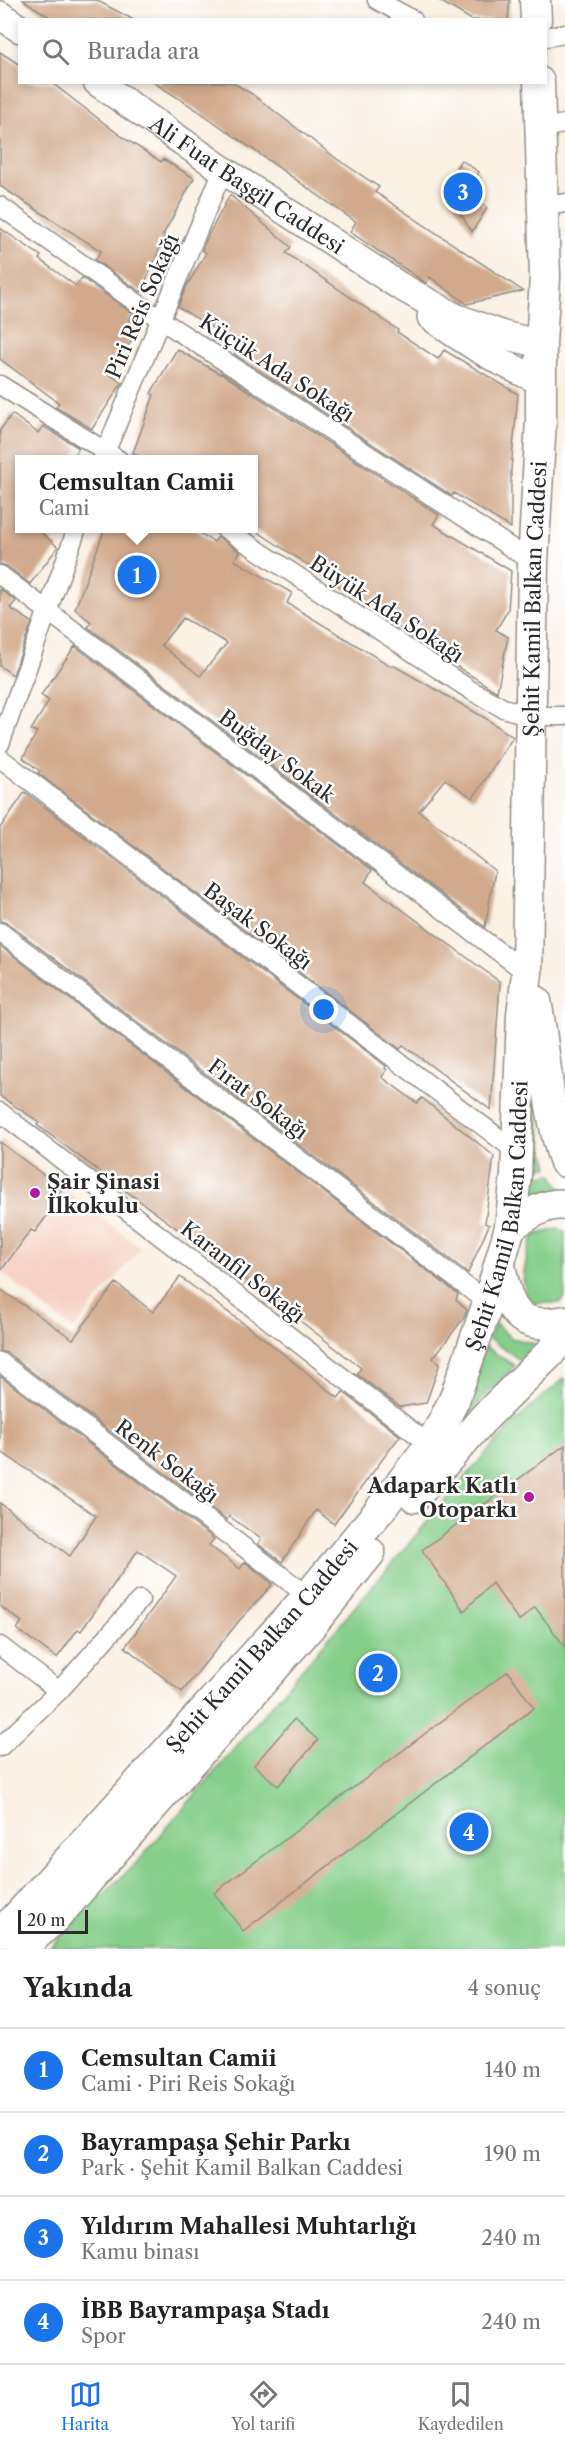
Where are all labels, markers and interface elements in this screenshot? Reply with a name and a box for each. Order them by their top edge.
search box [18,18,547,84]
icon: search [39,35,72,68]
text: Burada ara [87,38,200,65]
street label: Ali Fuat Başgil Caddesi [144,110,349,259]
pin: 3 [444,170,482,214]
street label: Piri Reis Sokağı [100,230,184,382]
street label: Küçük Ada Sokağı [195,309,359,427]
popup [15,455,258,533]
street label: Şehit Kamil Balkan Caddesi [518,460,551,737]
text: Cemsultan Camii [39,469,234,496]
text: Cami [39,496,89,520]
street label: Büyük Ada Sokağı [306,550,468,668]
pin: 1 [118,552,156,598]
street label: Buğday Sokak [214,704,341,808]
street label: Başak Sokağı [199,877,317,975]
your location [309,995,338,1024]
street label: Fırat Sokağı [203,1053,313,1145]
street label: Şehit Kamil Balkan Caddesi [460,1080,532,1354]
place label: Şair Şinasi İlkokulu [47,1169,161,1218]
marker: Şair Şinasi İlkokulu [28,1186,42,1200]
street label: Karanfil Sokağı [176,1216,310,1328]
street label: Renk Sokağı [110,1414,224,1508]
place label: Adapark Katlı Otoparkı [366,1473,518,1522]
marker: Adapark Katlı Otoparkı [522,1490,536,1504]
street label: Şehit Kamil Balkan Caddesi [160,1534,362,1757]
pin: 2 [358,1650,398,1696]
pin: 4 [450,1810,488,1854]
scale bar [18,1907,88,1934]
text: 20 m [27,1910,66,1930]
text: Yakında [24,1972,133,2004]
text: 4 sonuç [468,1976,541,2000]
text: Cemsultan Camii [81,2045,277,2072]
text: 1 [39,2058,48,2082]
text: 140 m [484,2058,541,2082]
text: Cami · Piri Reis Sokağı [81,2072,295,2096]
text: Bayrampaşa Şehir Parkı [81,2129,351,2156]
text: 2 [38,2142,49,2166]
text: 190 m [484,2142,541,2166]
text: Park · Şehit Kamil Balkan Caddesi [81,2156,403,2180]
text: Yıldırım Mahallesi Muhtarlığı [81,2213,417,2240]
text: 3 [38,2226,49,2250]
text: 240 m [481,2226,541,2250]
text: Kamu binası [81,2240,199,2264]
text: İBB Bayrampaşa Stadı [81,2297,330,2324]
text: 4 [38,2310,49,2334]
text: 240 m [481,2310,541,2334]
text: Spor [81,2324,126,2348]
tab: Harita [61,2378,109,2434]
tab: Yol tarifi [231,2378,295,2434]
tab: Kaydedilen [418,2378,504,2434]

